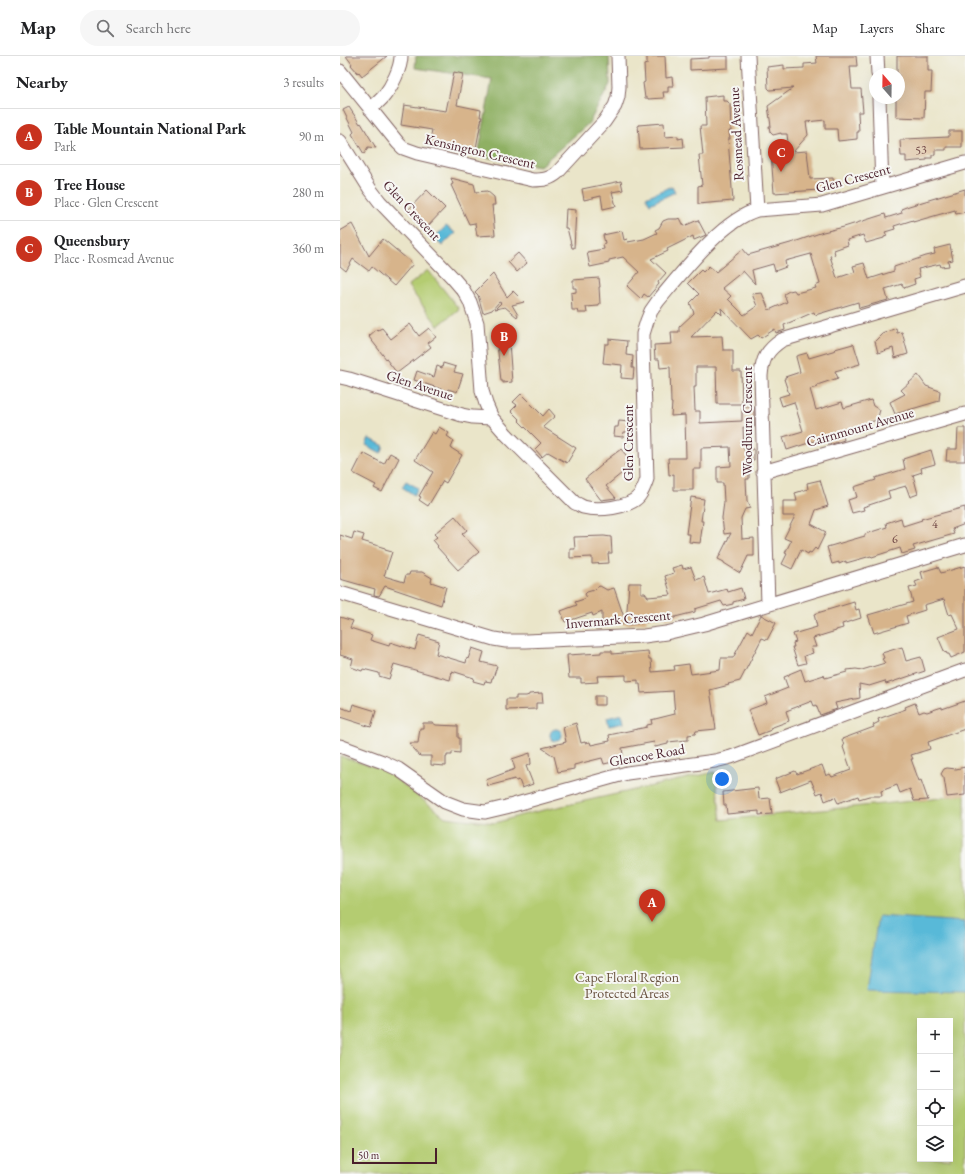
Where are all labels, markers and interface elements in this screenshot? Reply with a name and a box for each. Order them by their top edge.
search box [80,10,360,46]
text: Map [20,15,56,40]
icon: search [94,17,116,39]
text: Search here [126,18,191,37]
text: Map [812,19,837,37]
text: Layers [859,19,894,37]
text: Share [916,19,945,37]
north arrow [869,68,905,104]
text: Nearby [16,71,68,93]
text: 3 results [283,74,324,91]
street label: Rosmead Avenue [725,86,747,181]
text: Table Mountain National Park [54,119,246,138]
text: A [24,128,34,145]
text: 90 m [299,128,324,145]
street label: Kensington Crescent [423,130,537,173]
text: Park [54,138,76,155]
pin: C [768,139,794,172]
house number: 53 [915,142,927,158]
street label: Glen Crescent [814,159,893,197]
text: Tree House [54,175,125,194]
street label: Glen Crescent [379,176,445,245]
text: B [25,184,33,201]
text: 280 m [293,184,324,201]
text: Place · Glen Crescent [54,194,158,211]
text: Queensbury [54,231,130,250]
text: C [24,240,34,257]
text: 360 m [293,240,324,257]
text: Place · Rosmead Avenue [54,250,174,267]
pin: B [491,323,517,356]
street label: Glen Avenue [384,366,456,404]
street label: Woodburn Crescent [738,366,756,476]
street label: Cairnmount Avenue [804,403,916,451]
street label: Glen Crescent [619,404,637,481]
house number: 4 [932,516,938,532]
house number: 6 [892,531,898,547]
street label: Invermark Crescent [565,605,672,633]
street label: Glencoe Road [608,739,687,770]
your location [712,769,732,789]
pin: A [639,889,665,922]
park label: Cape Floral Region Protected Areas [575,968,680,1002]
map controls [917,1018,953,1162]
button: + [917,1018,953,1054]
button: − [917,1054,953,1090]
button: locate [917,1090,953,1126]
button: layers [917,1126,953,1162]
scale bar [352,1146,437,1165]
text: 50 m [358,1148,379,1162]

